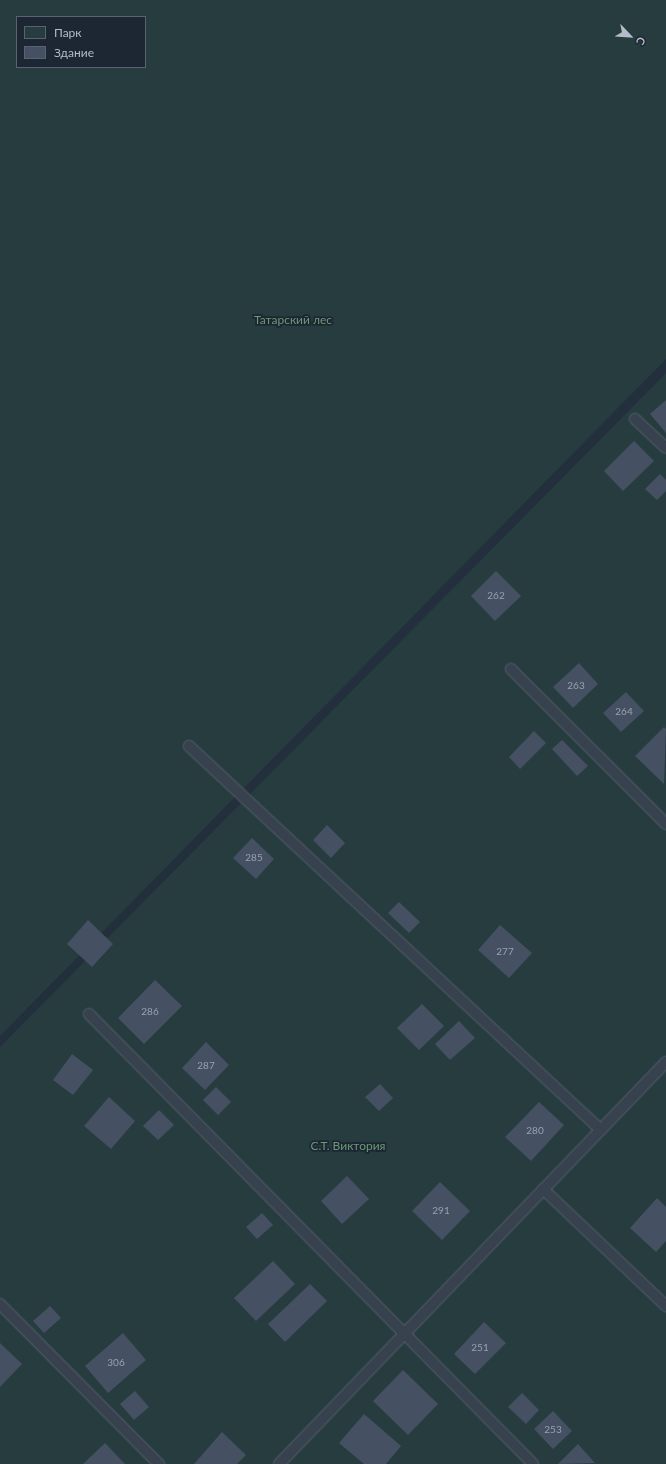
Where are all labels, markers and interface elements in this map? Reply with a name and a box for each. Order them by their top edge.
legend [16,16,146,68]
north arrow [610,16,650,56]
text: Парк [54,25,82,40]
text: С [634,35,649,47]
text: Здание [54,45,94,60]
park label: Татарский лес [254,313,332,327]
house number: 262 [487,590,505,602]
house number: 263 [567,680,585,692]
house number: 264 [615,706,633,718]
house number: 285 [245,852,263,864]
house number: 277 [496,946,514,958]
house number: 286 [141,1006,159,1018]
house number: 287 [197,1060,215,1072]
house number: 280 [526,1125,544,1137]
park label: С.Т. Виктория [310,1139,386,1153]
house number: 291 [432,1205,450,1217]
house number: 251 [471,1342,489,1354]
house number: 306 [107,1357,125,1369]
house number: 253 [544,1424,562,1436]

